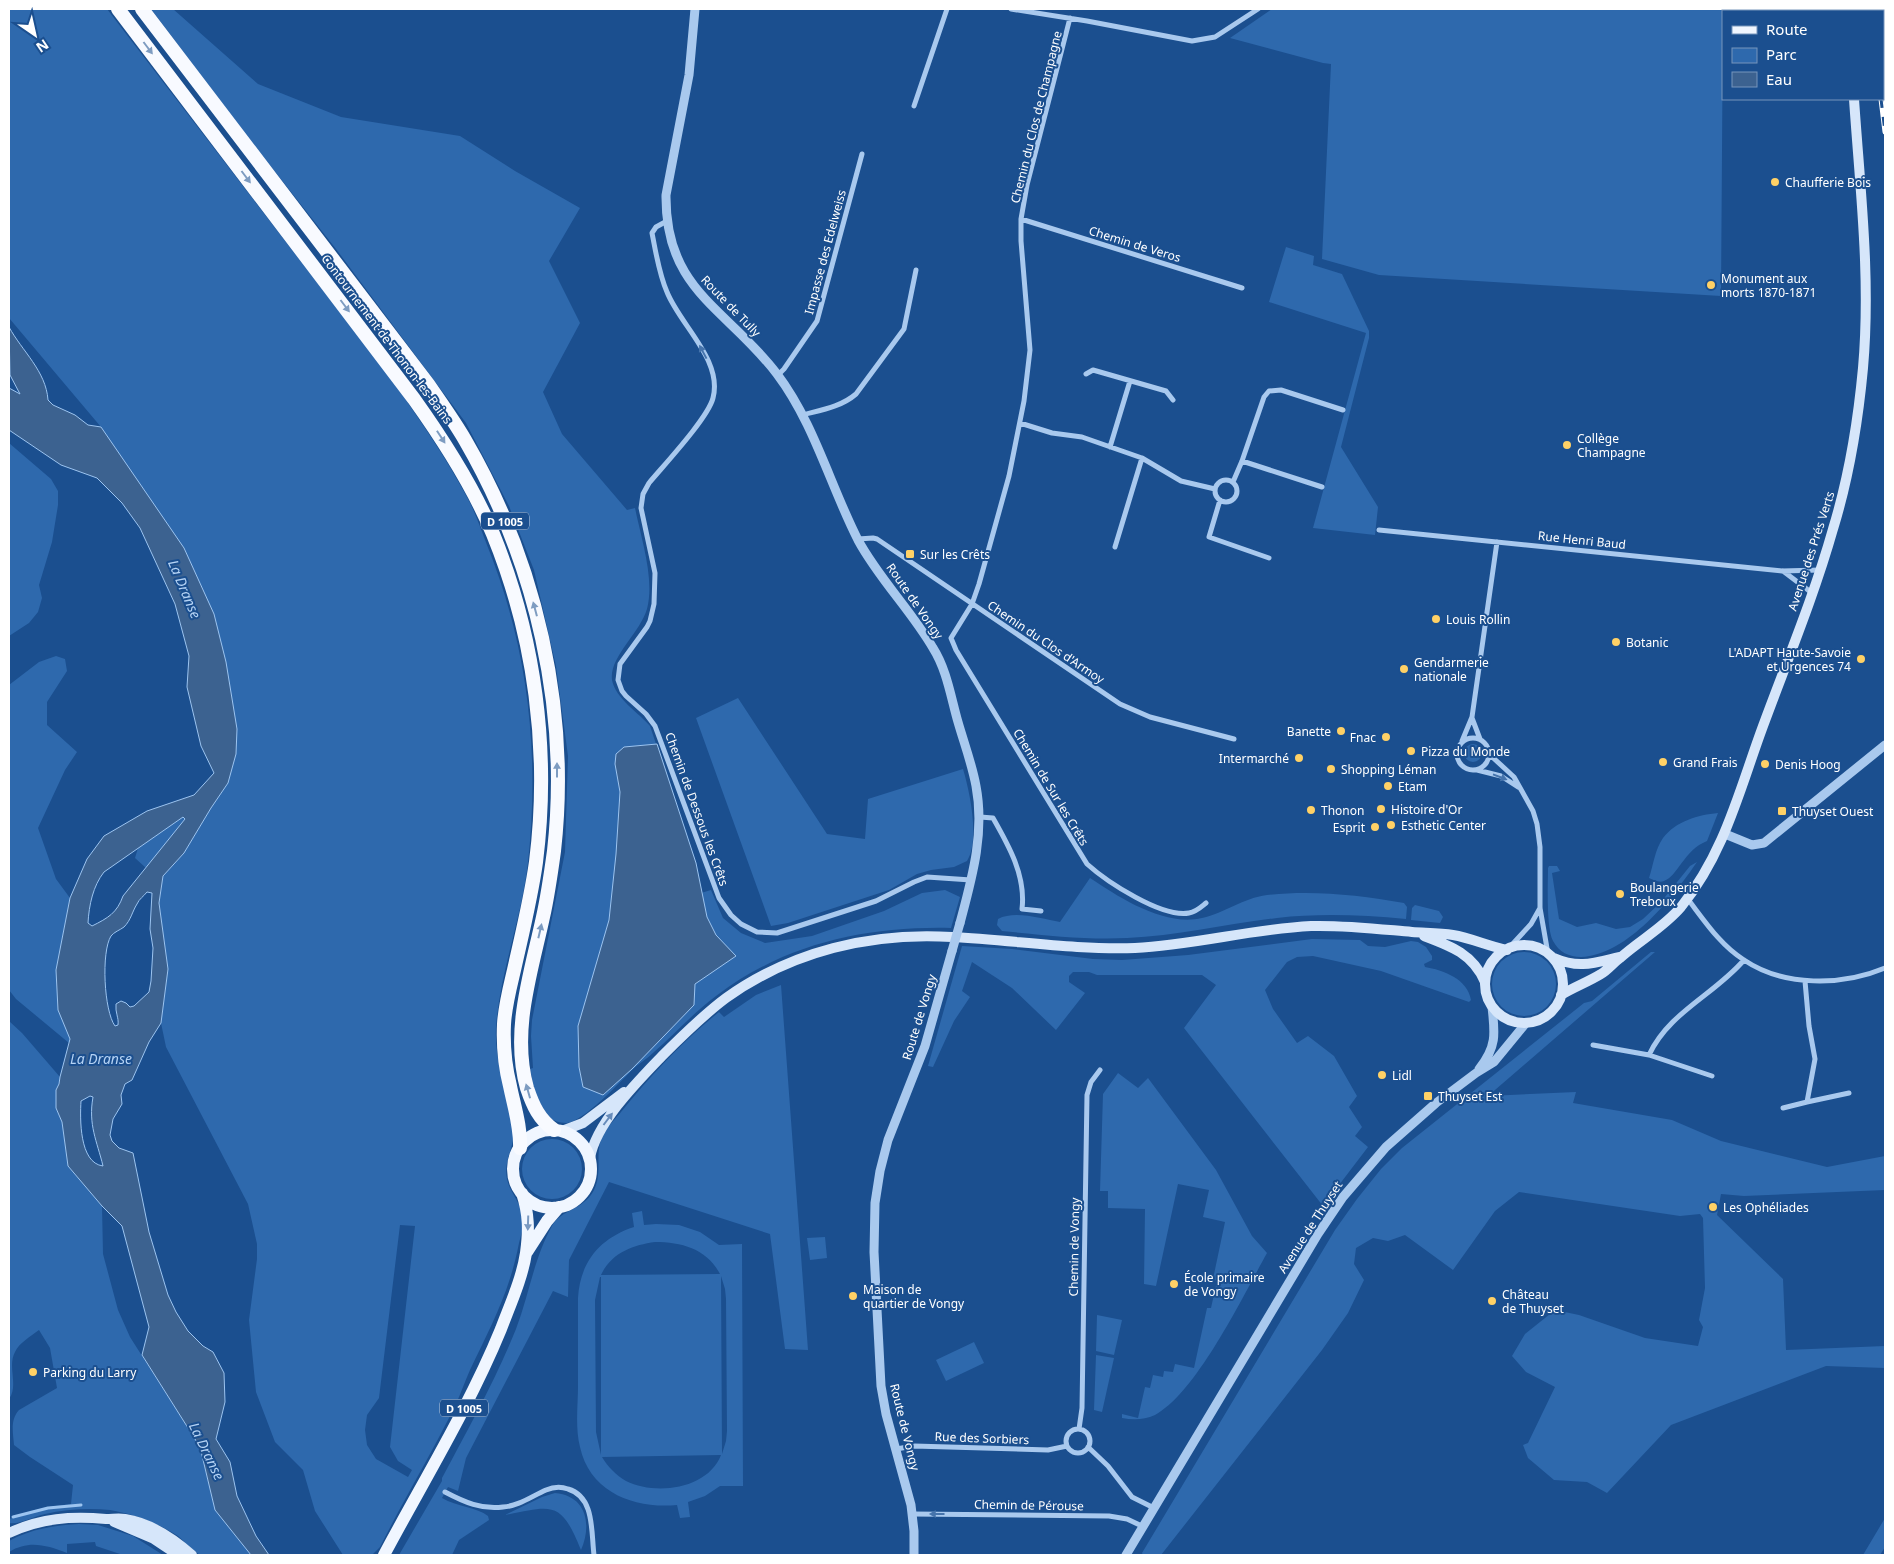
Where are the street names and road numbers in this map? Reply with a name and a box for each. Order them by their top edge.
street label: Chemin du Clos de Champagne [1006,29,1066,205]
street label: Impasse des Edelweiss [800,187,850,316]
street label: Chemin de Veros [1087,222,1183,266]
street label: Contournement de Thonon-les-Bains [318,251,457,427]
street label: Route de Tully [697,272,765,341]
street label: Avenue des Prés Verts [1784,489,1838,613]
road number: D 1005 [481,512,529,530]
street label: Rue Henri Baud [1537,527,1627,553]
street label: Route de Vongy [883,560,948,643]
street label: Chemin du Clos d'Armoy [984,596,1109,688]
street label: Chemin de Sur les Crêts [1009,725,1093,849]
street label: Chemin de Dessous les Crêts [661,730,733,888]
street label: Route de Vongy [898,971,940,1062]
street label: Avenue de Thuyset [1274,1177,1347,1276]
street label: Chemin de Vongy [1065,1196,1083,1297]
street label: Route de Vongy [886,1382,924,1473]
road number: D 1005 [440,1400,488,1416]
street label: Rue des Sorbiers [934,1428,1030,1448]
street label: Chemin de Pérouse [974,1496,1084,1514]

